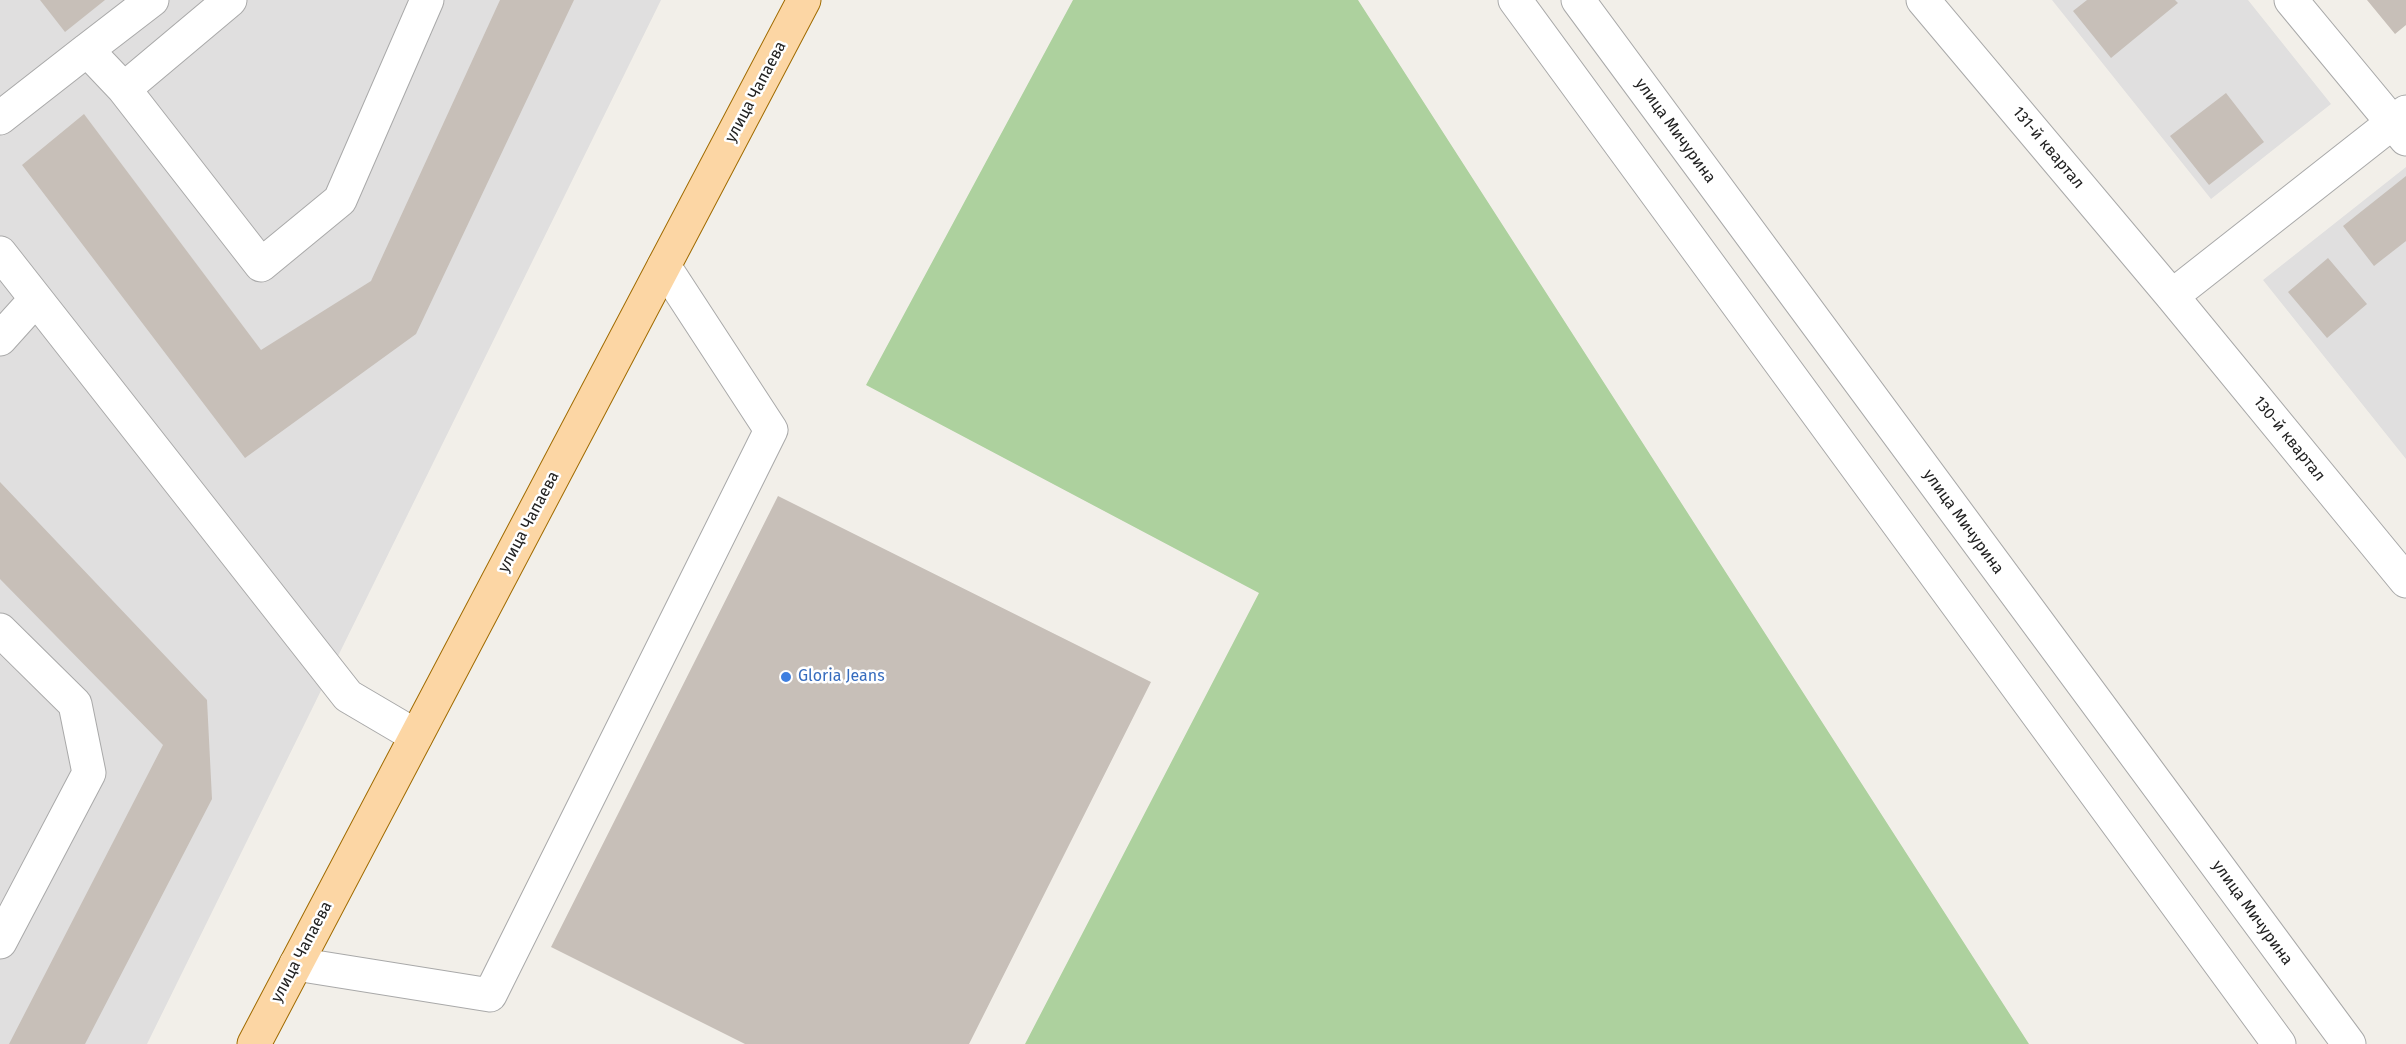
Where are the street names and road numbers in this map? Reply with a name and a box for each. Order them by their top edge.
street label: улица Чапаева [721,38,791,146]
street label: улица Мичурина [1631,75,1719,187]
street label: 131-й квартал [2008,103,2088,193]
street label: 130-й квартал [2249,393,2329,485]
street label: улица Мичурина [1919,466,2007,578]
street label: улица Чапаева [494,468,564,576]
street label: улица Мичурина [2208,857,2296,969]
street label: улица Чапаева [267,898,337,1006]

